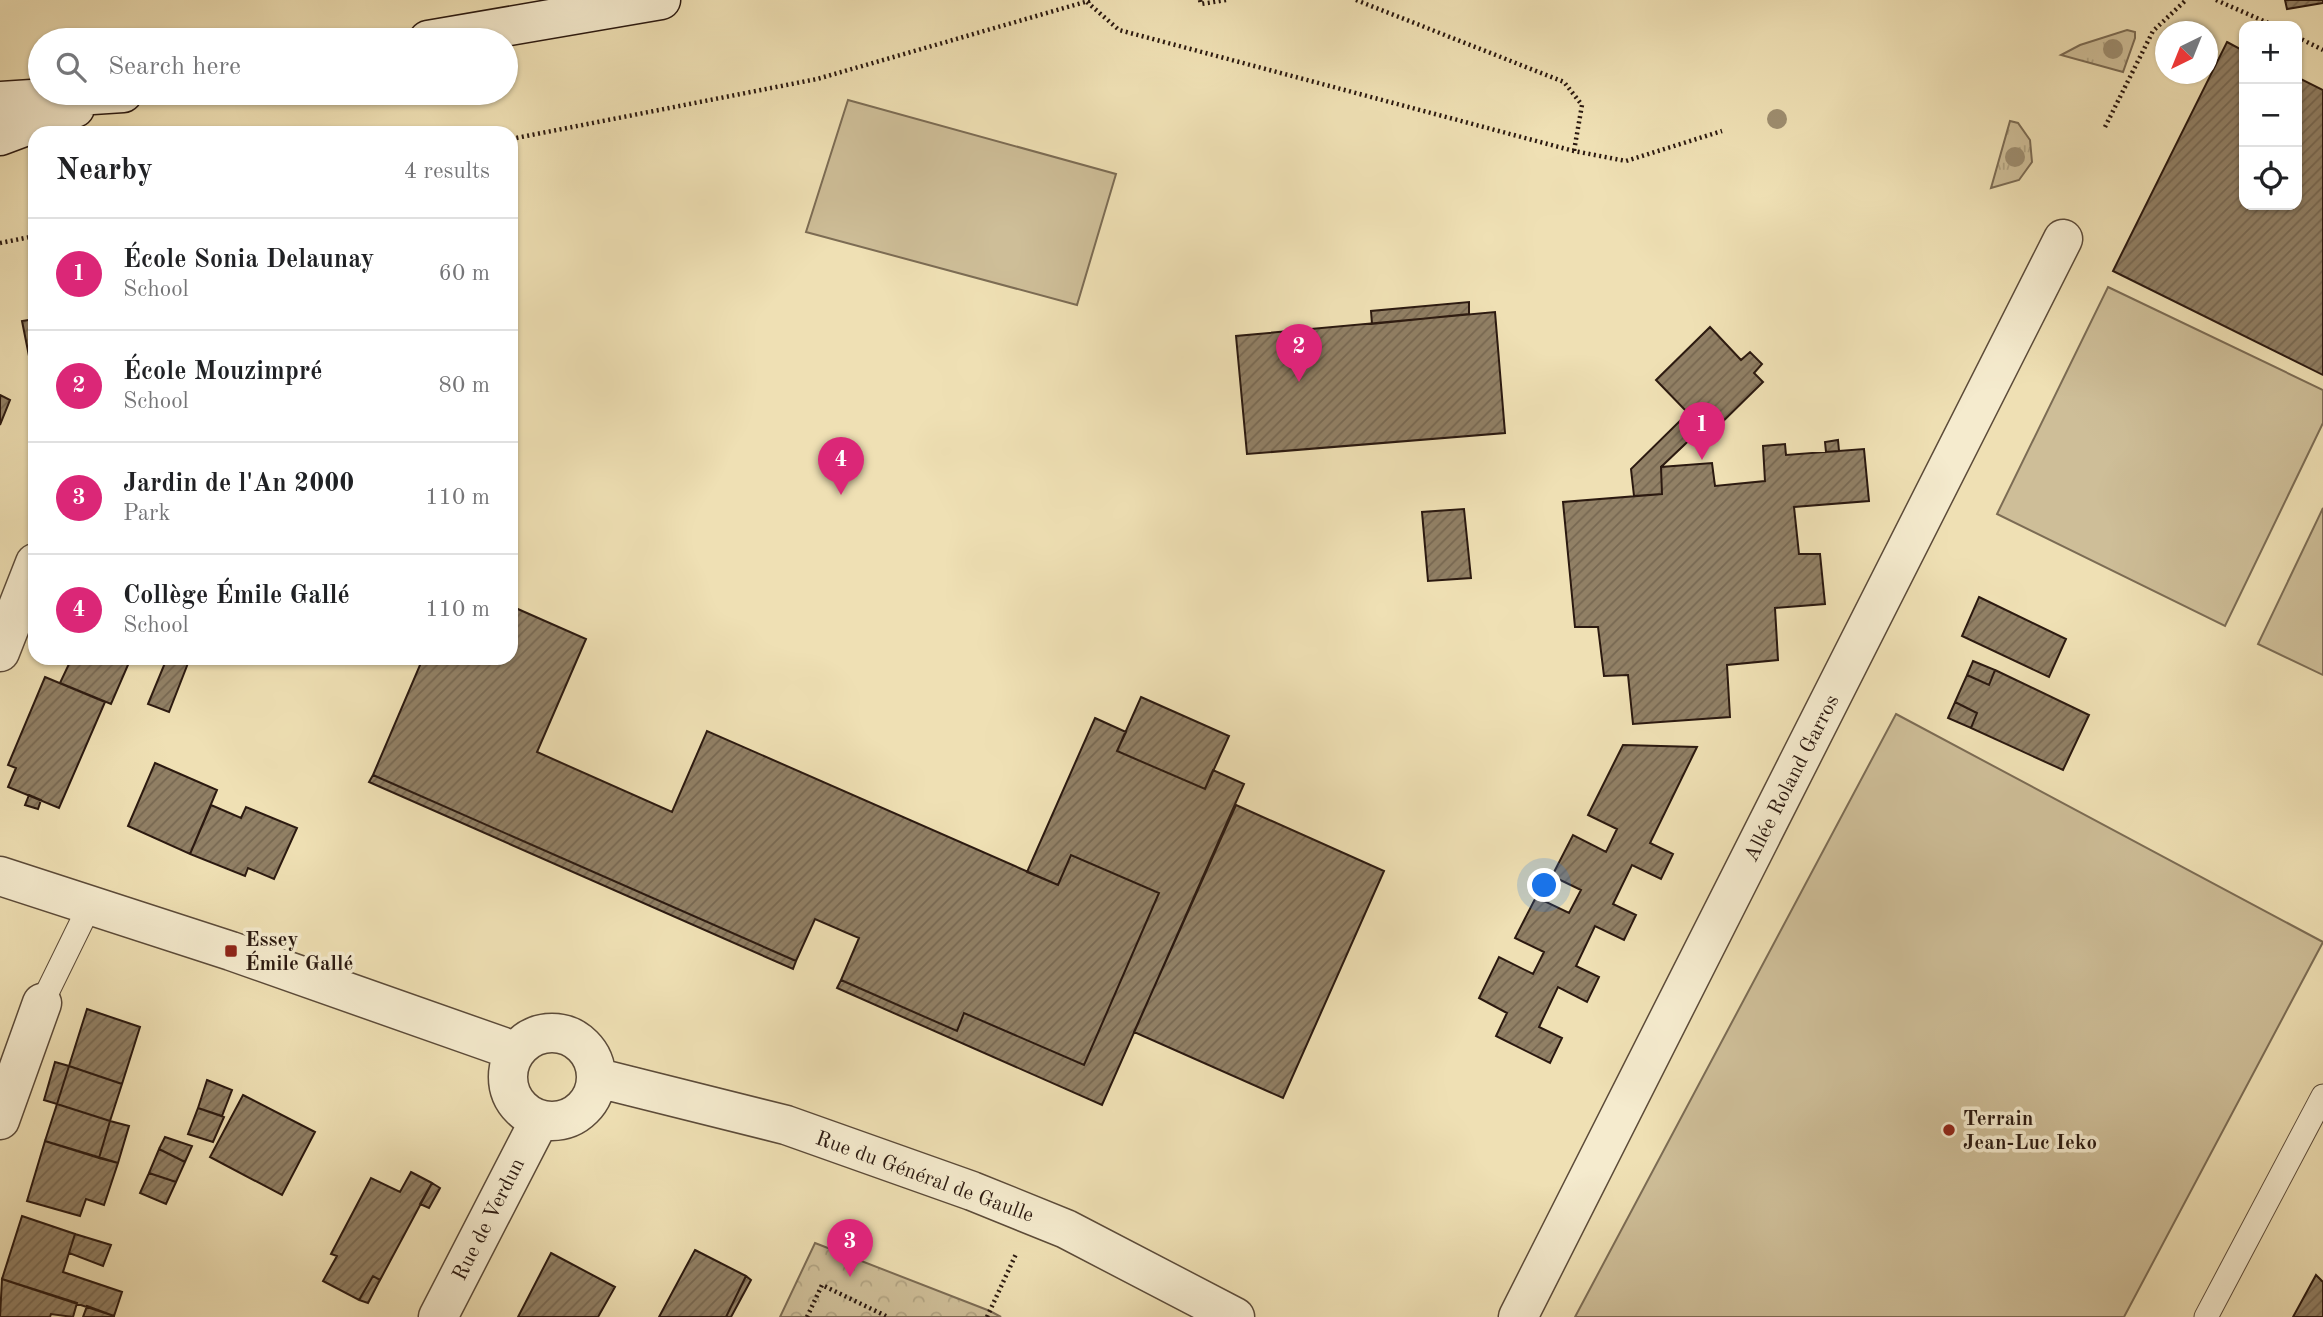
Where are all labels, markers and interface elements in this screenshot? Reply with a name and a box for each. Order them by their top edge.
north arrow [2155,21,2218,84]
map controls [2239,21,2302,210]
button: + [2239,21,2302,84]
search box [28,28,518,105]
icon: search [52,48,90,86]
text: Search here [108,54,241,80]
button: − [2239,84,2302,147]
button: locate [2239,147,2302,210]
text: Nearby [56,156,153,186]
text: 4 results [404,160,490,183]
text: École Sonia Delaunay [123,247,374,273]
text: 1 [72,262,86,285]
text: 60 m [439,262,490,285]
text: School [123,278,189,301]
pin: 2 [1276,324,1322,382]
text: École Mouzimpré [123,359,322,385]
text: 2 [72,374,86,397]
text: 80 m [439,374,490,397]
text: School [123,390,189,413]
pin: 1 [1679,402,1725,460]
pin: 4 [818,437,864,495]
text: Jardin de l'An 2000 [123,471,354,497]
text: 3 [72,486,86,509]
text: 110 m [425,486,490,509]
text: Park [123,502,170,525]
text: Collège Émile Gallé [123,583,350,609]
text: 4 [72,598,86,621]
text: 110 m [425,598,490,621]
text: School [123,614,189,637]
street label: Allée Roland Garros [1741,692,1844,866]
your location [1527,868,1561,902]
place label: Essey Émile Gallé [245,930,353,975]
marker: Essey Émile Gallé [223,943,239,959]
place label: Terrain Jean-Luc Ieko [1963,1109,2097,1154]
marker: Terrain Jean-Luc Ieko [1941,1122,1957,1138]
street label: Rue du Général de Gaulle [813,1128,1036,1227]
street label: Rue de Verdun [449,1155,529,1284]
pin: 3 [827,1219,873,1277]

